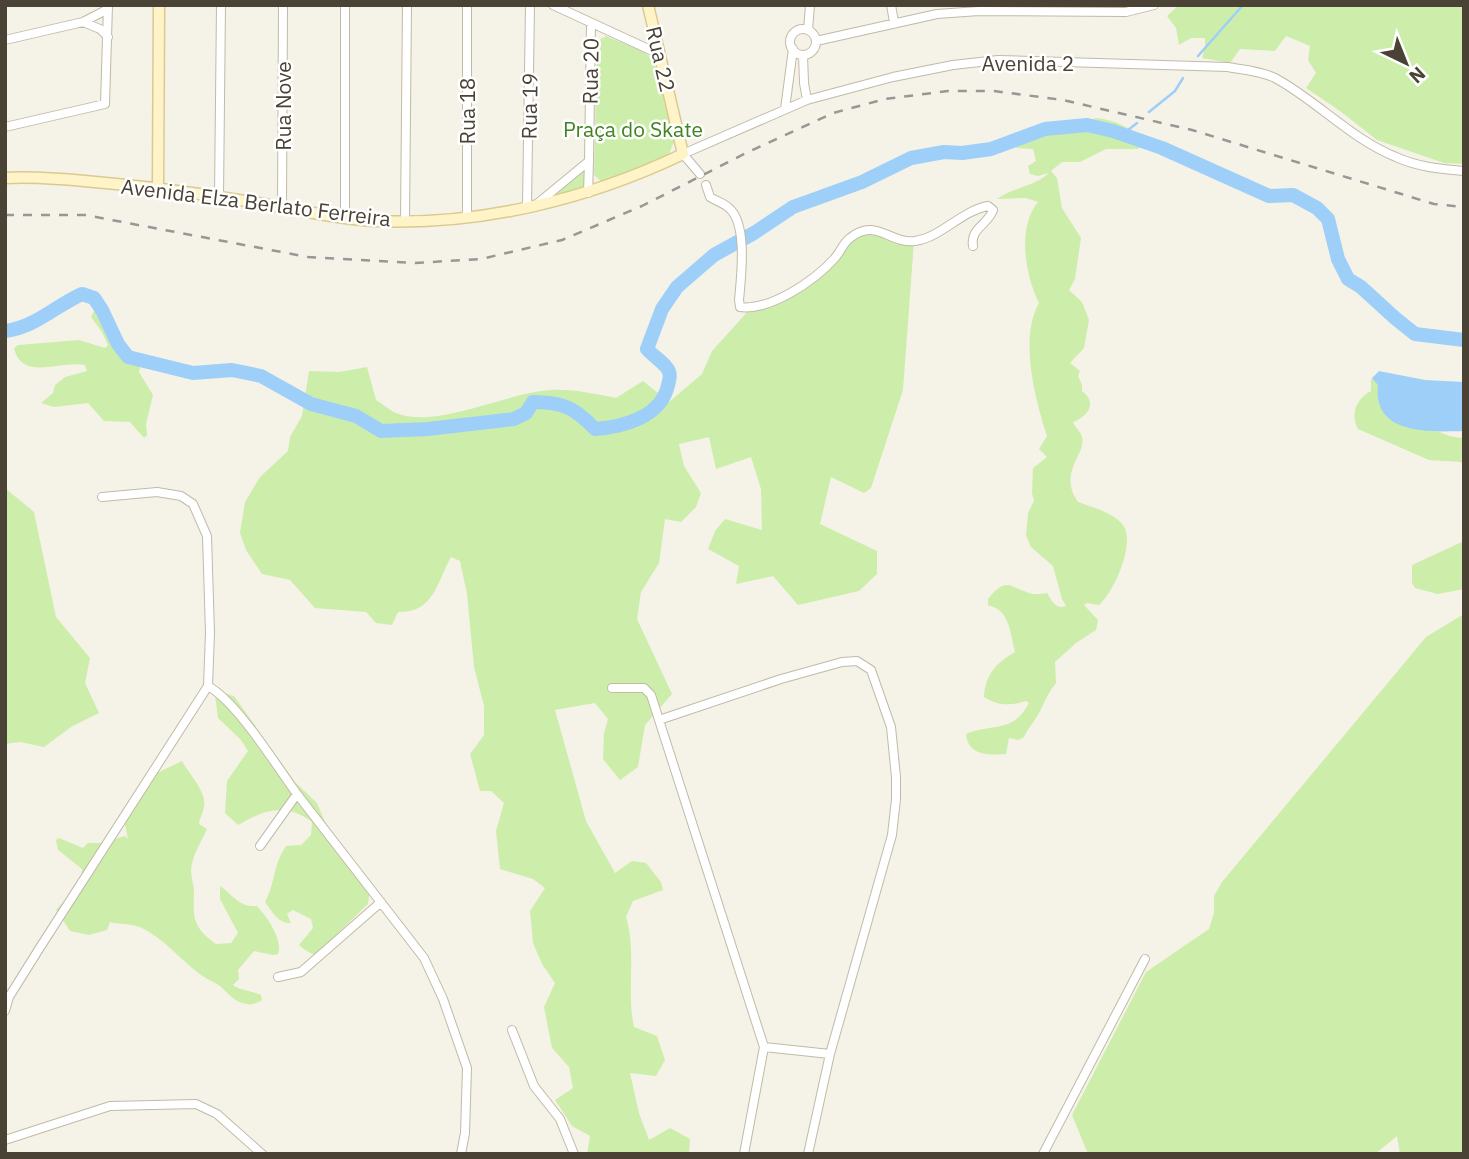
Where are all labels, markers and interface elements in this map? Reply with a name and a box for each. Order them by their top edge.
street label: Rua 22 [640,23,682,95]
north arrow [1371,28,1441,98]
street label: Rua 20 [575,37,605,105]
street label: Avenida 2 [982,49,1074,77]
street label: Rua Nove [269,61,297,151]
text: N [1404,62,1431,89]
street label: Rua 19 [514,72,544,140]
street label: Rua 18 [453,78,481,144]
park label: Praça do Skate [563,115,703,143]
street label: Avenida Elza Berlato Ferreira [119,172,393,232]

